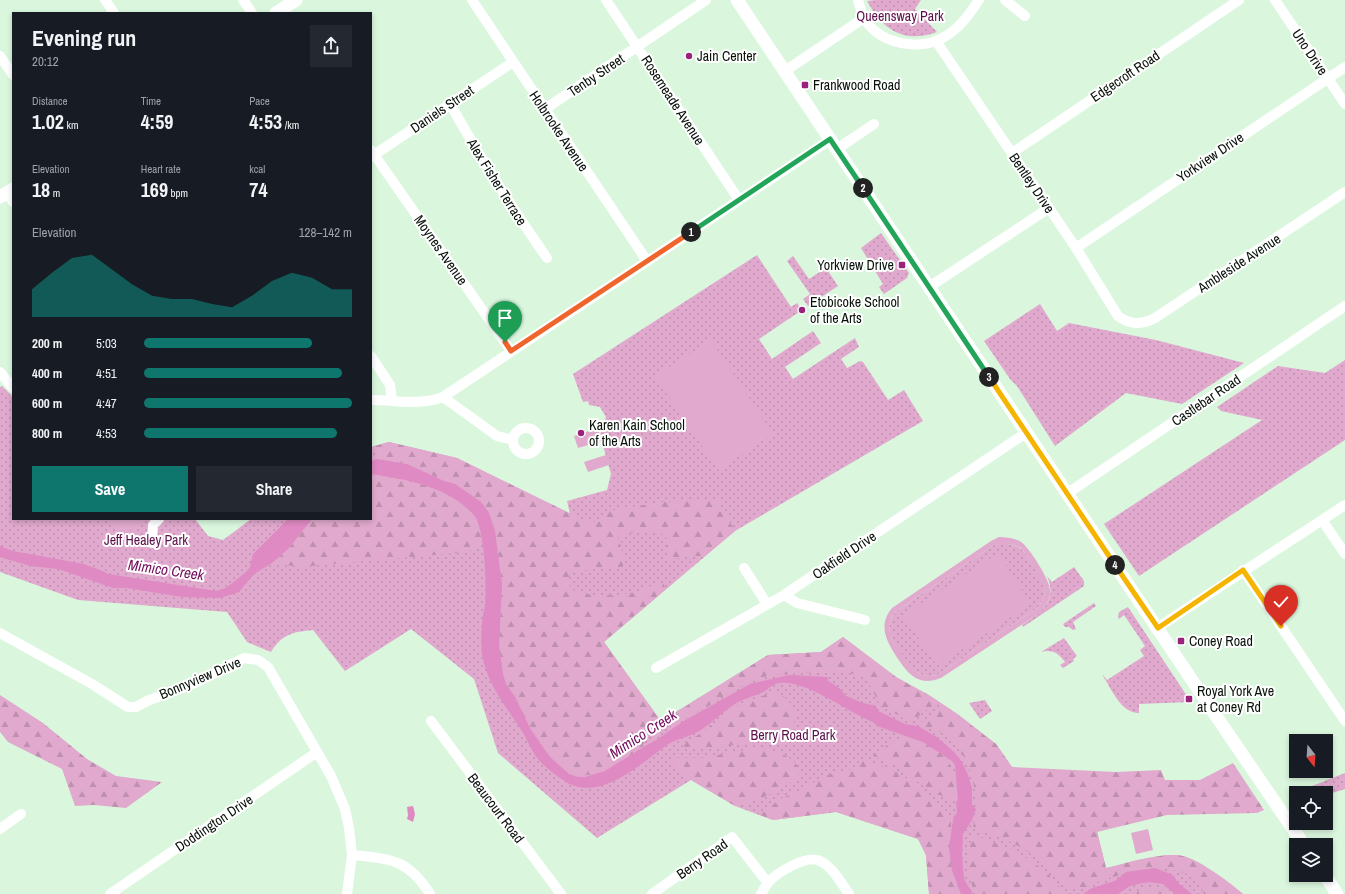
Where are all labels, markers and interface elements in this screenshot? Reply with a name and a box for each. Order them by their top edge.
park label: Queensway Park [856,7,944,25]
text: Evening run [32,23,136,53]
button: share [310,25,352,67]
street label: Uno Drive [1288,26,1332,78]
street label: Edgecroft Road [1087,46,1163,106]
place label: Jain Center [697,47,757,65]
street label: Tenby Street [564,50,628,100]
marker: Jain Center [684,51,694,61]
street label: Rosemeade Avenue [637,52,709,148]
text: 20:12 [32,53,59,70]
place label: Frankwood Road [813,76,900,94]
marker: Frankwood Road [800,80,810,90]
street label: Daniels Street [407,81,477,137]
street label: Holbrooke Avenue [525,87,593,175]
text: Distance [32,94,68,108]
text: Time [141,94,161,108]
text: Pace [249,94,270,108]
text: 1.02 [32,108,64,135]
text: 4:59 [141,108,173,135]
text: 4:53 [249,108,282,135]
text: km [64,118,78,132]
text: /km [282,118,299,132]
street label: Yorkview Drive [1173,128,1247,186]
street label: Alex Fisher Terrace [463,134,531,229]
street label: Bentley Drive [1005,149,1059,217]
text: Elevation [32,162,70,176]
text: Heart rate [141,162,181,176]
text: kcal [249,162,265,176]
text: 18 [32,176,50,203]
text: 169 [141,176,168,203]
text: 74 [249,176,268,203]
pin: 2 [853,178,873,198]
text: 2 [860,181,866,195]
text: m [50,186,60,200]
text: bpm [168,186,188,200]
street label: Moynes Avenue [410,211,472,289]
pin: 1 [681,222,701,242]
text: Elevation [32,224,76,241]
text: 128–142 m [299,224,352,241]
text: 1 [688,225,694,239]
street label: Ambleside Avenue [1193,229,1284,297]
place label: Yorkview Drive [817,256,894,274]
marker: Yorkview Drive [897,260,907,270]
place label: Etobicoke School of the Arts [810,293,899,327]
pin [488,301,522,342]
marker: Etobicoke School of the Arts [797,305,807,315]
icon: arrive [494,307,516,329]
text: 200 m [32,335,62,352]
text: 5:03 [96,335,117,352]
text: 400 m [32,365,62,382]
text: 4:51 [96,365,117,382]
pin: 3 [979,367,999,387]
text: 3 [986,370,992,384]
street label: Castlebar Road [1168,370,1244,430]
text: 600 m [32,395,62,412]
text: 4:47 [96,395,117,412]
place label: Karen Kain School of the Arts [589,416,685,450]
text: 800 m [32,425,62,442]
text: 4:53 [96,425,117,442]
marker: Karen Kain School of the Arts [576,428,586,438]
button: Save [32,466,188,512]
button: Share [196,466,352,512]
street label: Oakfield Drive [809,527,879,583]
park label: Jeff Healey Park [104,531,188,549]
water label: Mimico Creek [127,554,206,585]
pin: 4 [1105,555,1125,575]
text: 4 [1112,558,1118,572]
pin [1264,585,1298,626]
icon: check [1270,591,1292,613]
place label: Coney Road [1189,632,1253,650]
marker: Coney Road [1176,636,1186,646]
street label: Bonnyview Drive [157,653,243,703]
place label: Royal York Ave at Coney Rd [1197,682,1274,716]
marker: Royal York Ave at Coney Rd [1184,694,1194,704]
water label: Mimico Creek [605,703,681,763]
park label: Berry Road Park [751,726,836,744]
north arrow [1289,734,1333,778]
map controls [1289,734,1333,882]
street label: Beaucourt Road [464,769,528,847]
button: locate [1289,786,1333,830]
street label: Doddington Drive [172,790,256,856]
street label: Berry Road [673,835,731,883]
button: layers [1289,838,1333,882]

